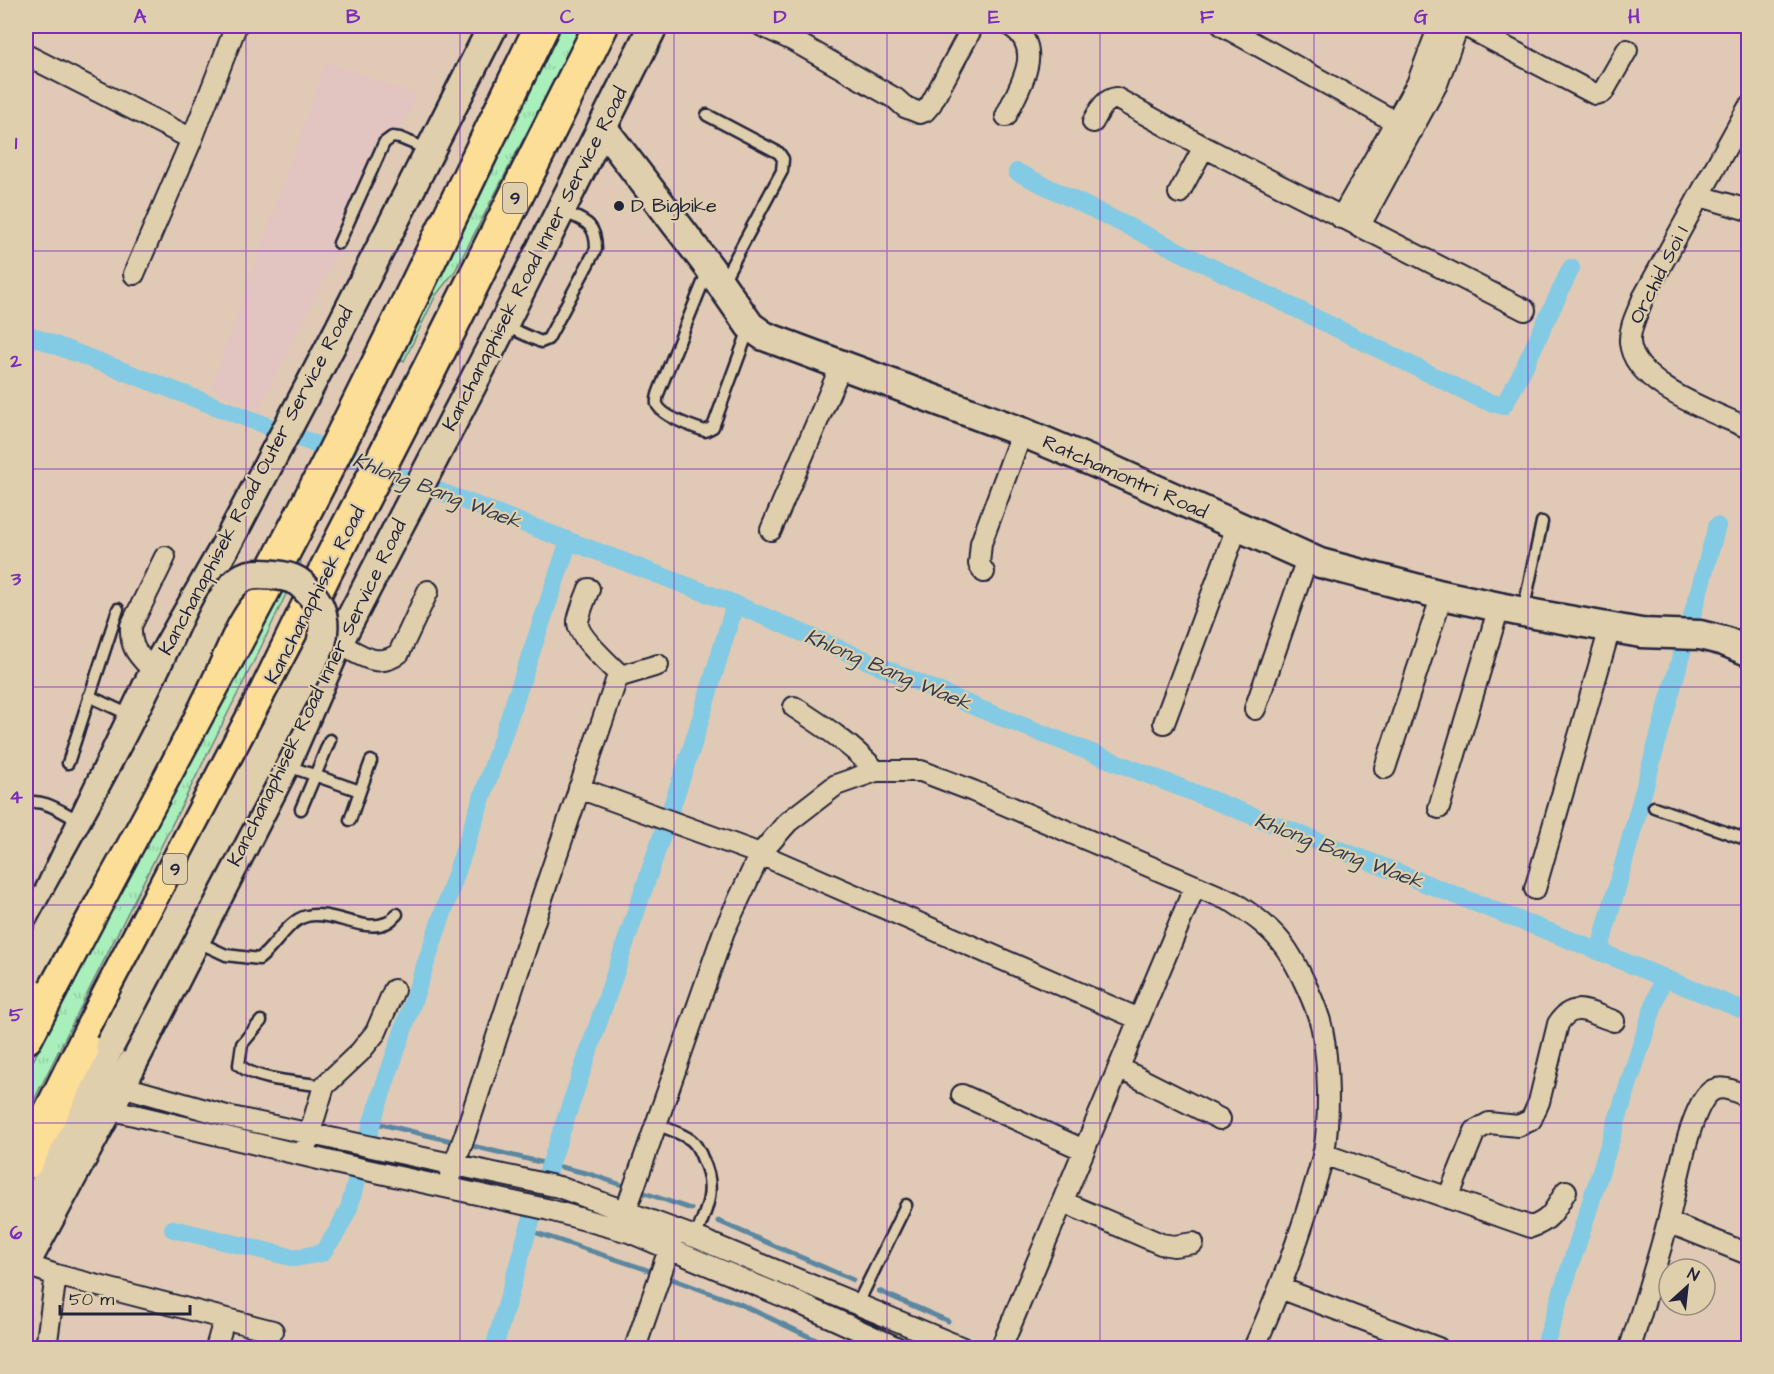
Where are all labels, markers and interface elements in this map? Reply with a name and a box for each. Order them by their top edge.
text: A [134,3,147,31]
text: B [346,3,361,31]
text: C [560,3,575,31]
text: D [774,3,787,31]
text: E [988,3,1000,31]
text: F [1200,3,1215,31]
text: G [1414,3,1428,31]
text: H [1628,3,1640,31]
street label: Kanchanaphisek Road Inner Service Road [436,82,634,436]
text: 1 [15,129,18,157]
road number: 9 [503,183,527,213]
place label: D Bigbike [631,192,717,221]
marker: D Bigbike [612,199,626,213]
street label: Orchid Soi 1 [1622,221,1696,329]
street label: Kanchanaphisek Road Outer Service Road [154,303,358,659]
text: 2 [9,347,22,375]
street label: Ratchamontri Road [1038,428,1212,526]
water label: Khlong Bang Waek [348,446,526,538]
street label: Kanchanaphisek Road [260,502,370,688]
street label: Kanchanaphisek Road Inner Service Road [221,515,413,871]
text: 3 [10,565,22,593]
water label: Khlong Bang Waek [800,622,977,719]
text: 4 [9,783,23,811]
water label: Khlong Bang Waek [1250,806,1428,898]
road number: 9 [163,854,187,884]
text: 5 [9,1001,24,1029]
text: 6 [10,1219,23,1247]
north arrow [1657,1257,1717,1317]
text: N [1684,1262,1703,1287]
scale bar [60,1278,190,1316]
text: 50 m [69,1287,114,1312]

